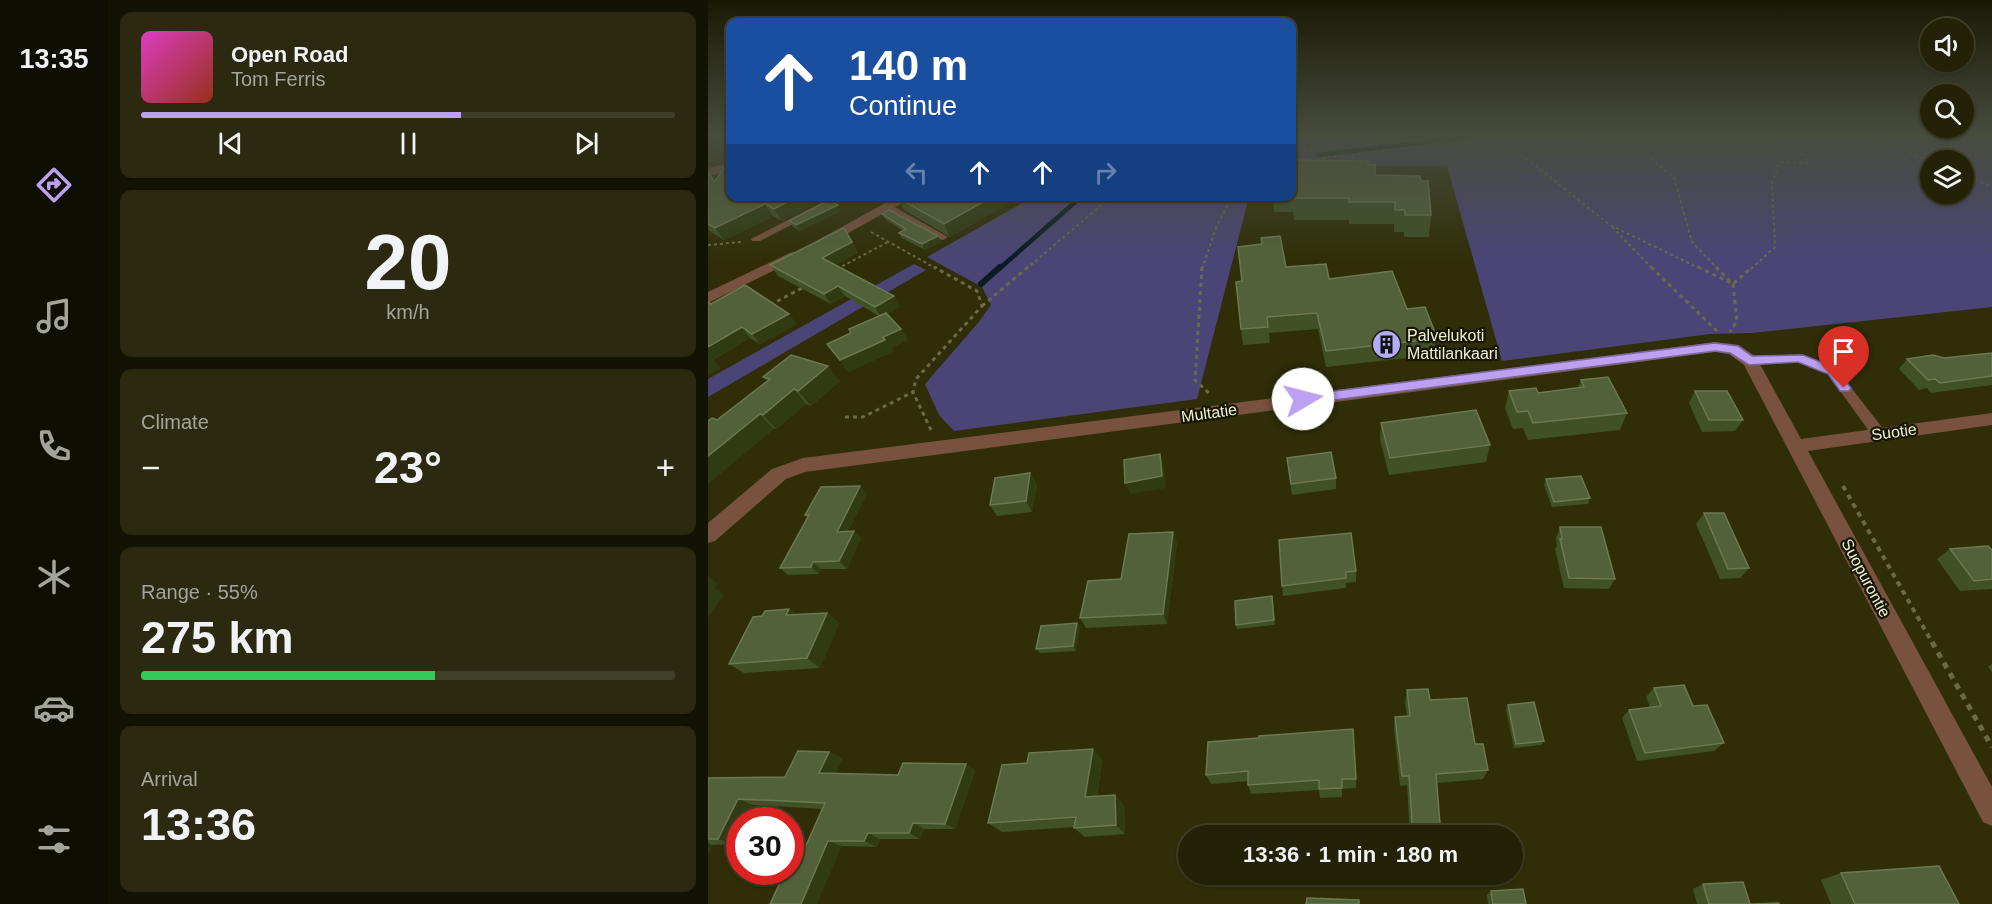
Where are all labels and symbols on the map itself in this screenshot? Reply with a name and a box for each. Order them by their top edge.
pin [1818,326,1869,388]
place label: Palvelukoti Mattilankaari [1407,327,1498,362]
building icon: Palvelukoti Mattilankaari [1370,328,1402,360]
position arrow [1271,367,1335,431]
street label: Multatie [1180,401,1238,425]
street label: Suotie [1870,420,1918,444]
street label: Suopurontie [1838,536,1894,620]
speed limit sign: 30 [726,807,804,885]

